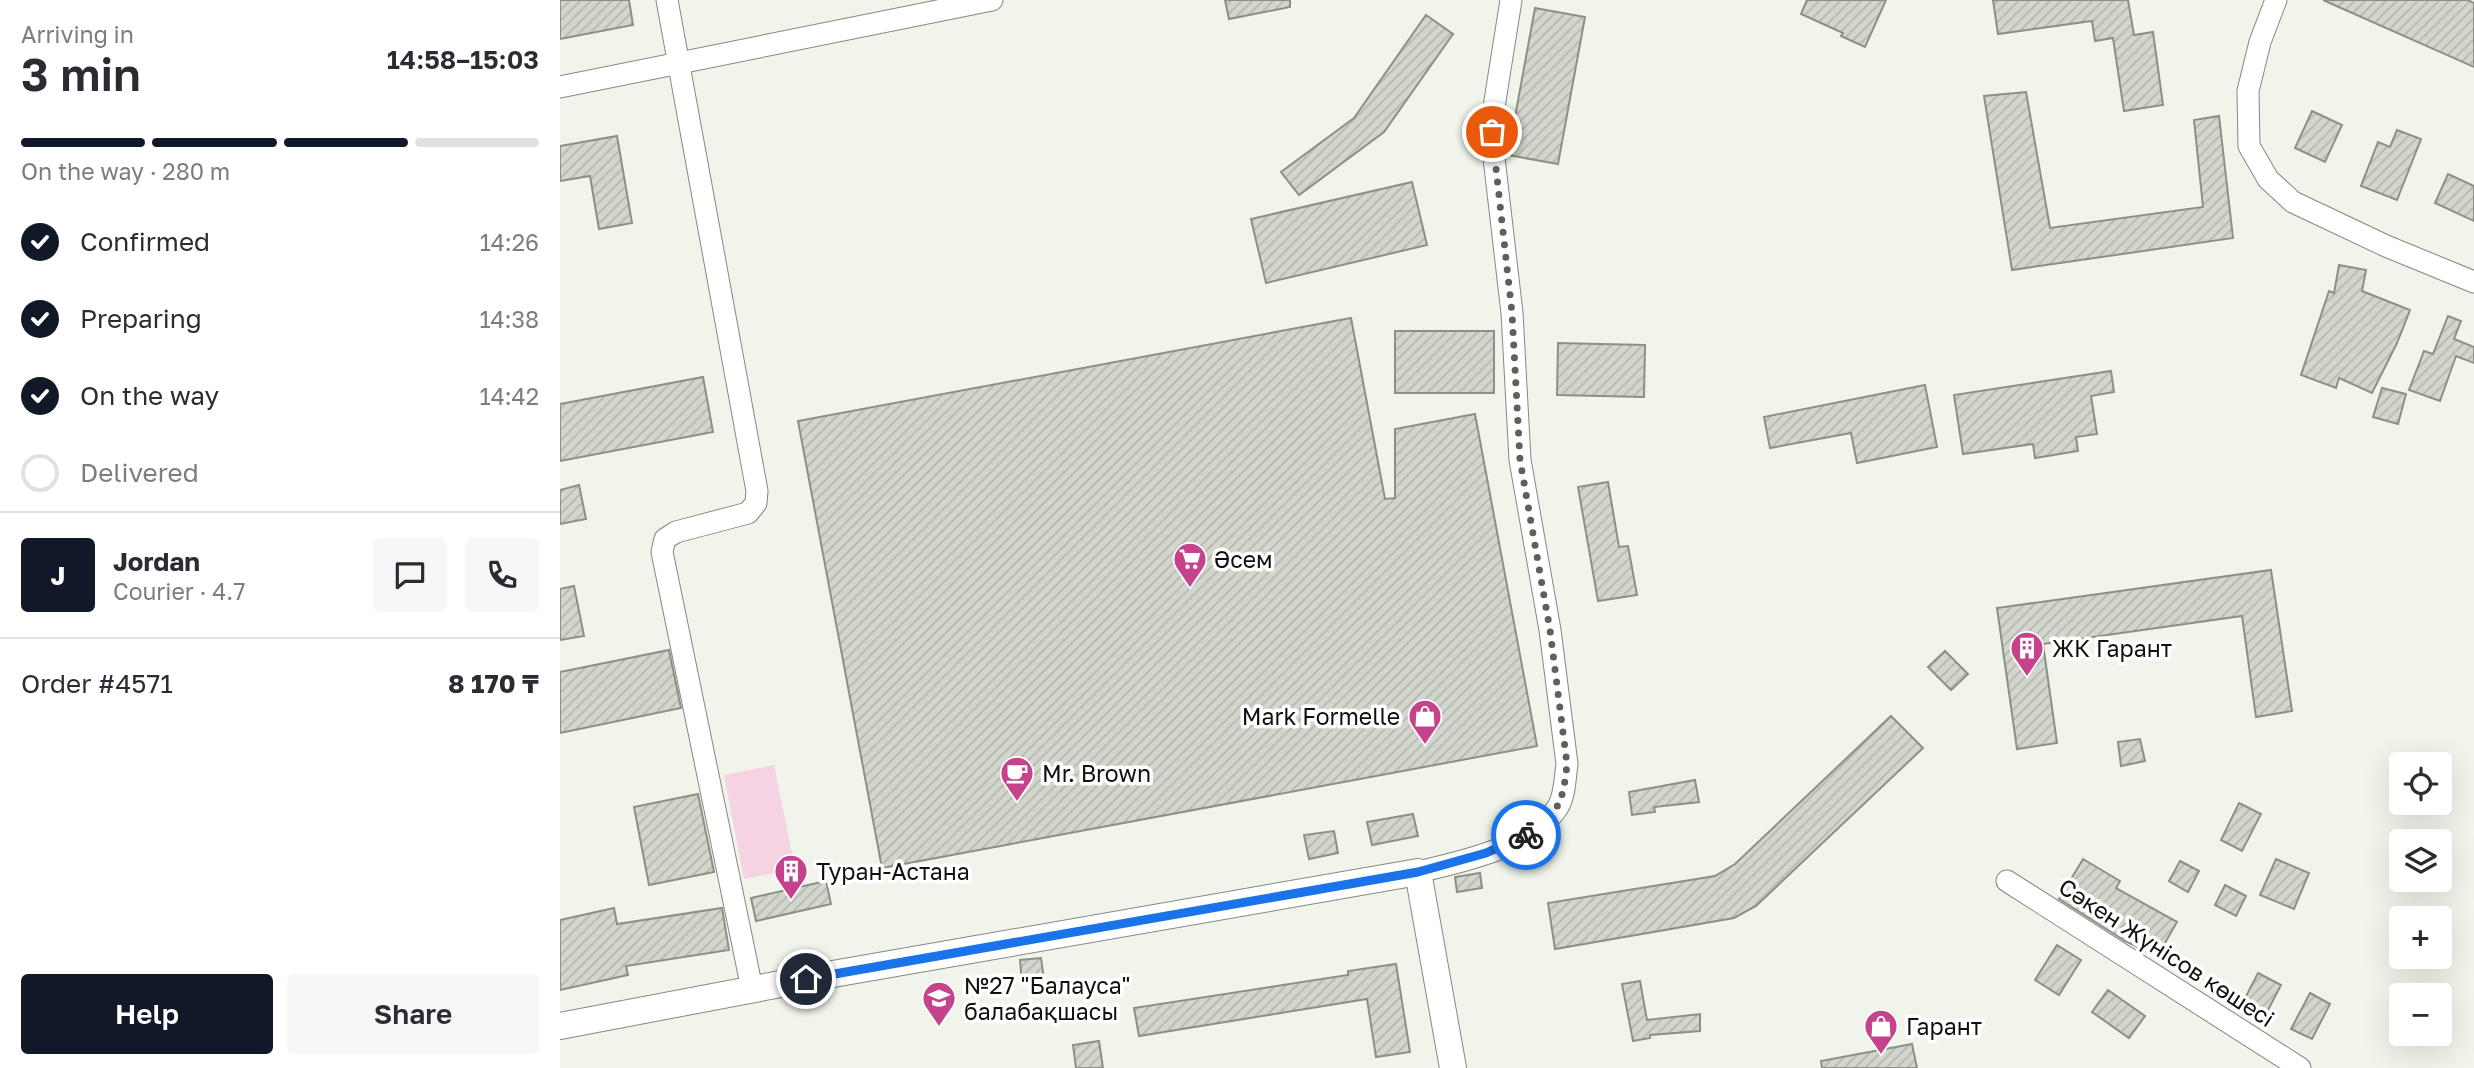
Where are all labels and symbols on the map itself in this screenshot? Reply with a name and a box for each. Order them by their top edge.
pin [1462,102,1522,162]
supermarket icon: Әсем [1171,540,1209,589]
place label: Әсем [1214,545,1273,573]
building icon: ЖК Гарант [2008,629,2046,678]
place label: ЖК Гарант [2052,634,2172,662]
shop icon: Mark Formelle [1406,697,1444,746]
place label: Mark Formelle [1242,702,1400,730]
cafe icon: Mr. Brown [998,754,1036,803]
place label: Mr. Brown [1042,759,1151,787]
courier [1491,800,1561,870]
building icon: Туран-Астана [772,852,810,901]
place label: Туран-Астана [816,857,970,885]
street label: Сәкен Жүнісов көшесі [2053,872,2280,1033]
pin [776,949,836,1009]
place label: №27 "Балауса" балабақшасы [964,971,1130,1025]
school or university icon: №27 "Балауса" балабақшасы [920,979,958,1028]
shop icon: Гарант [1862,1007,1900,1056]
place label: Гарант [1906,1012,1982,1040]

